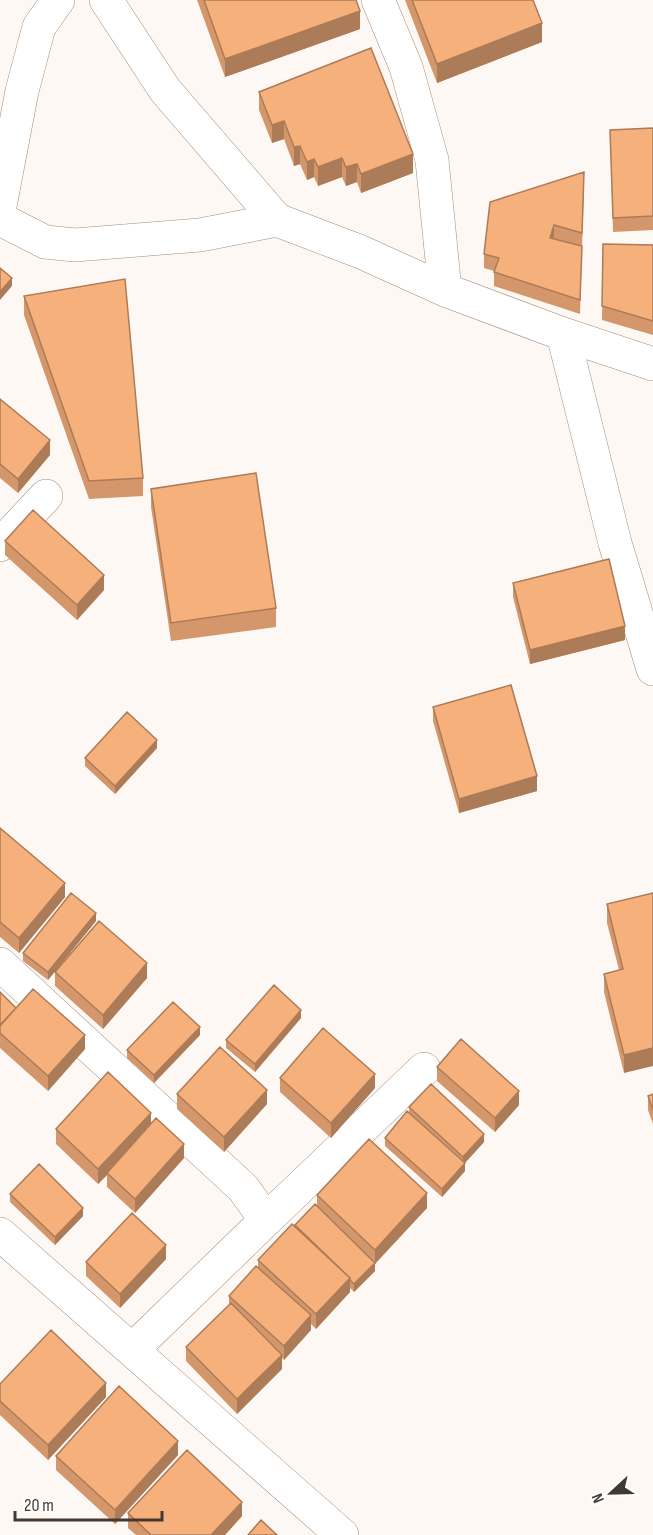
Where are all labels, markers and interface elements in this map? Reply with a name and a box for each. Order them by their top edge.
north arrow [581,1463,641,1523]
scale bar [15,1484,162,1522]
text: N [588,1491,609,1506]
text: 20 m [24,1495,54,1516]

